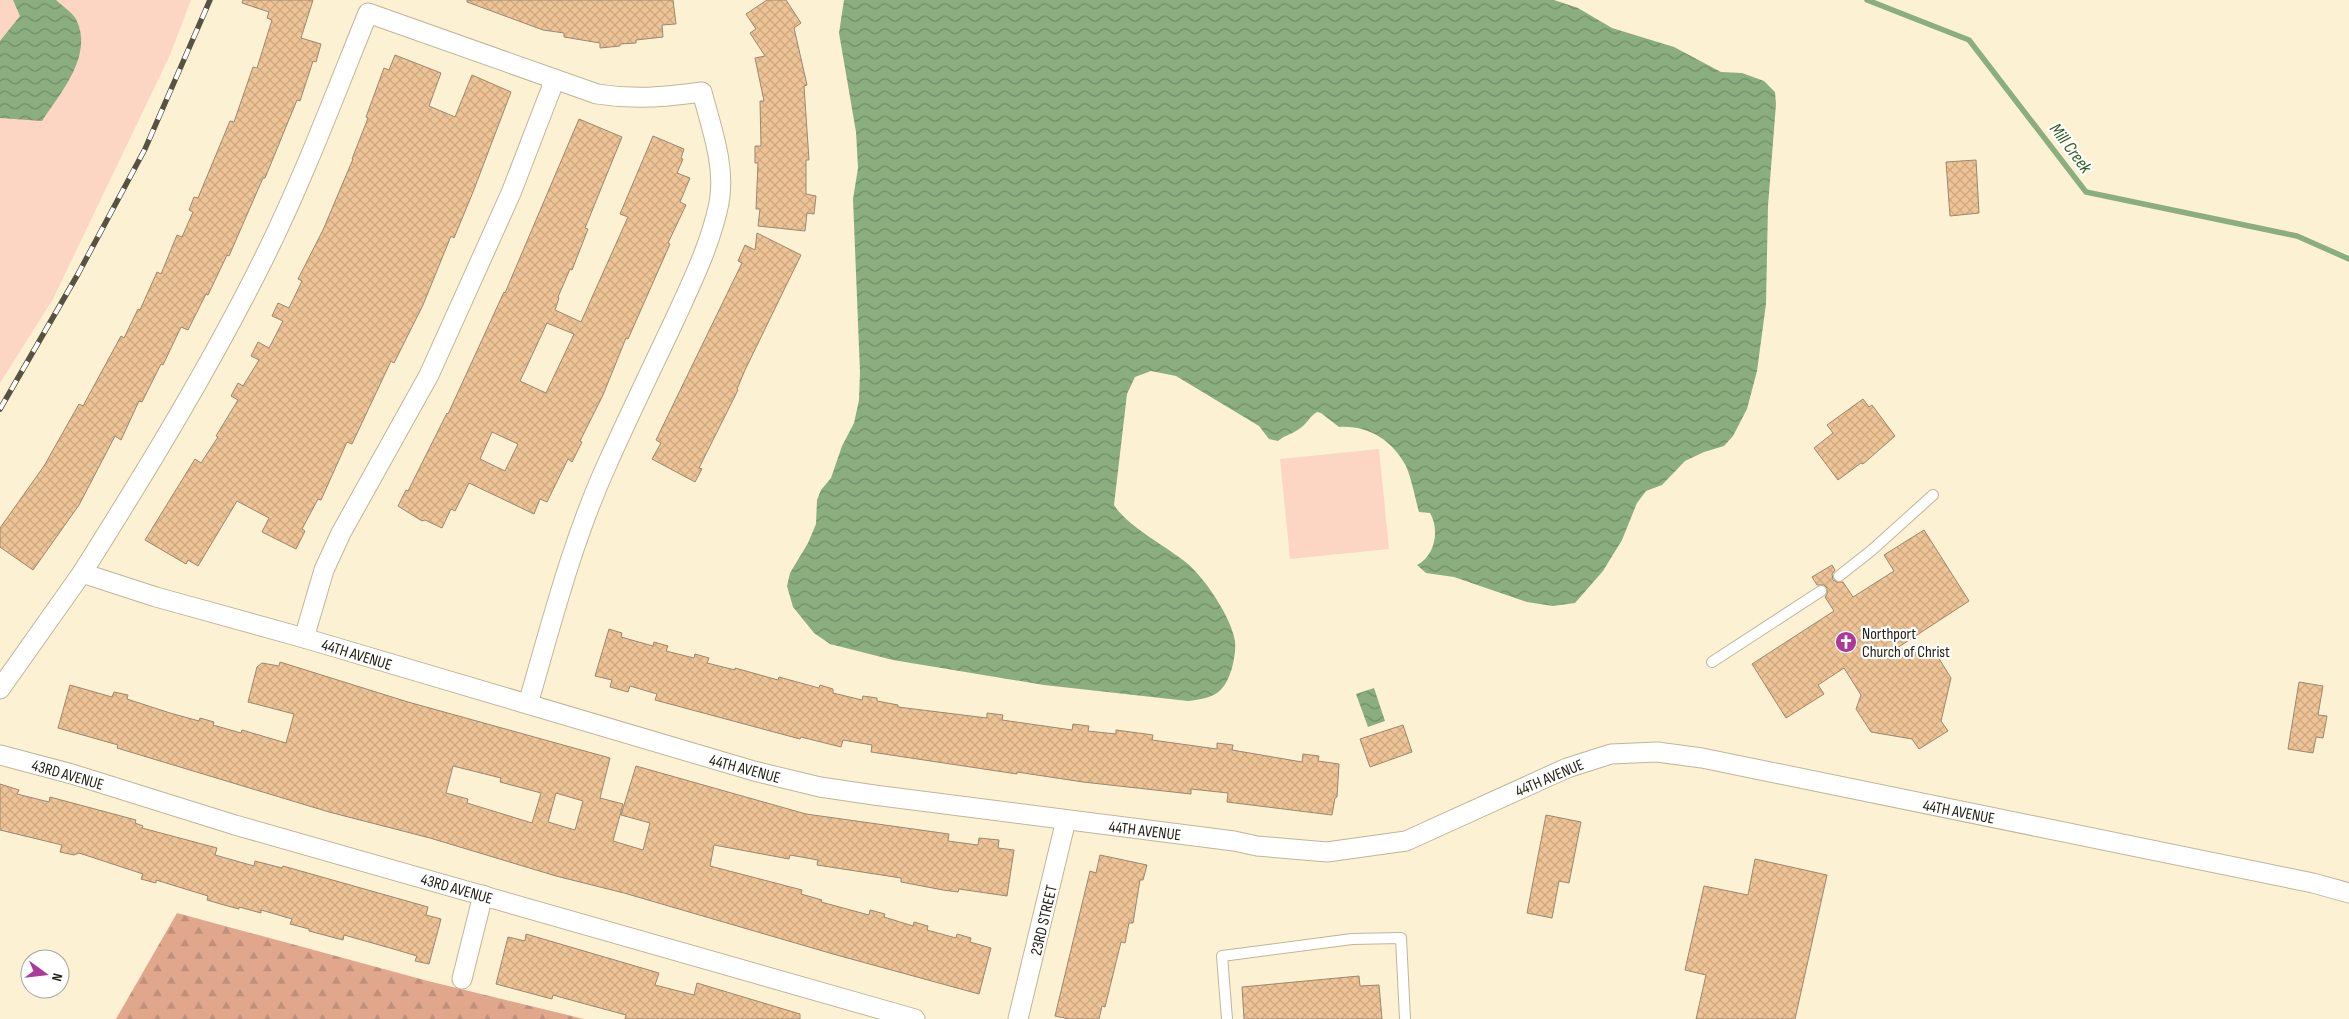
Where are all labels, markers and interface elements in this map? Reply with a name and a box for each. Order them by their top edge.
water label: Mill Creek [2045,119,2097,178]
place label: Northport Church of Christ [1862,625,1950,662]
church icon: Northport Church of Christ [1834,630,1858,654]
street label: 44TH AVENUE [319,636,394,675]
street label: 44TH AVENUE [707,751,782,788]
street label: 44TH AVENUE [1512,755,1587,801]
street label: 43RD AVENUE [29,756,106,795]
street label: 44TH AVENUE [1921,796,1996,829]
street label: 44TH AVENUE [1108,818,1182,845]
street label: 43RD AVENUE [418,870,495,909]
street label: 23RD STREET [1027,883,1062,957]
north arrow [20,949,70,999]
text: N [48,971,66,983]

